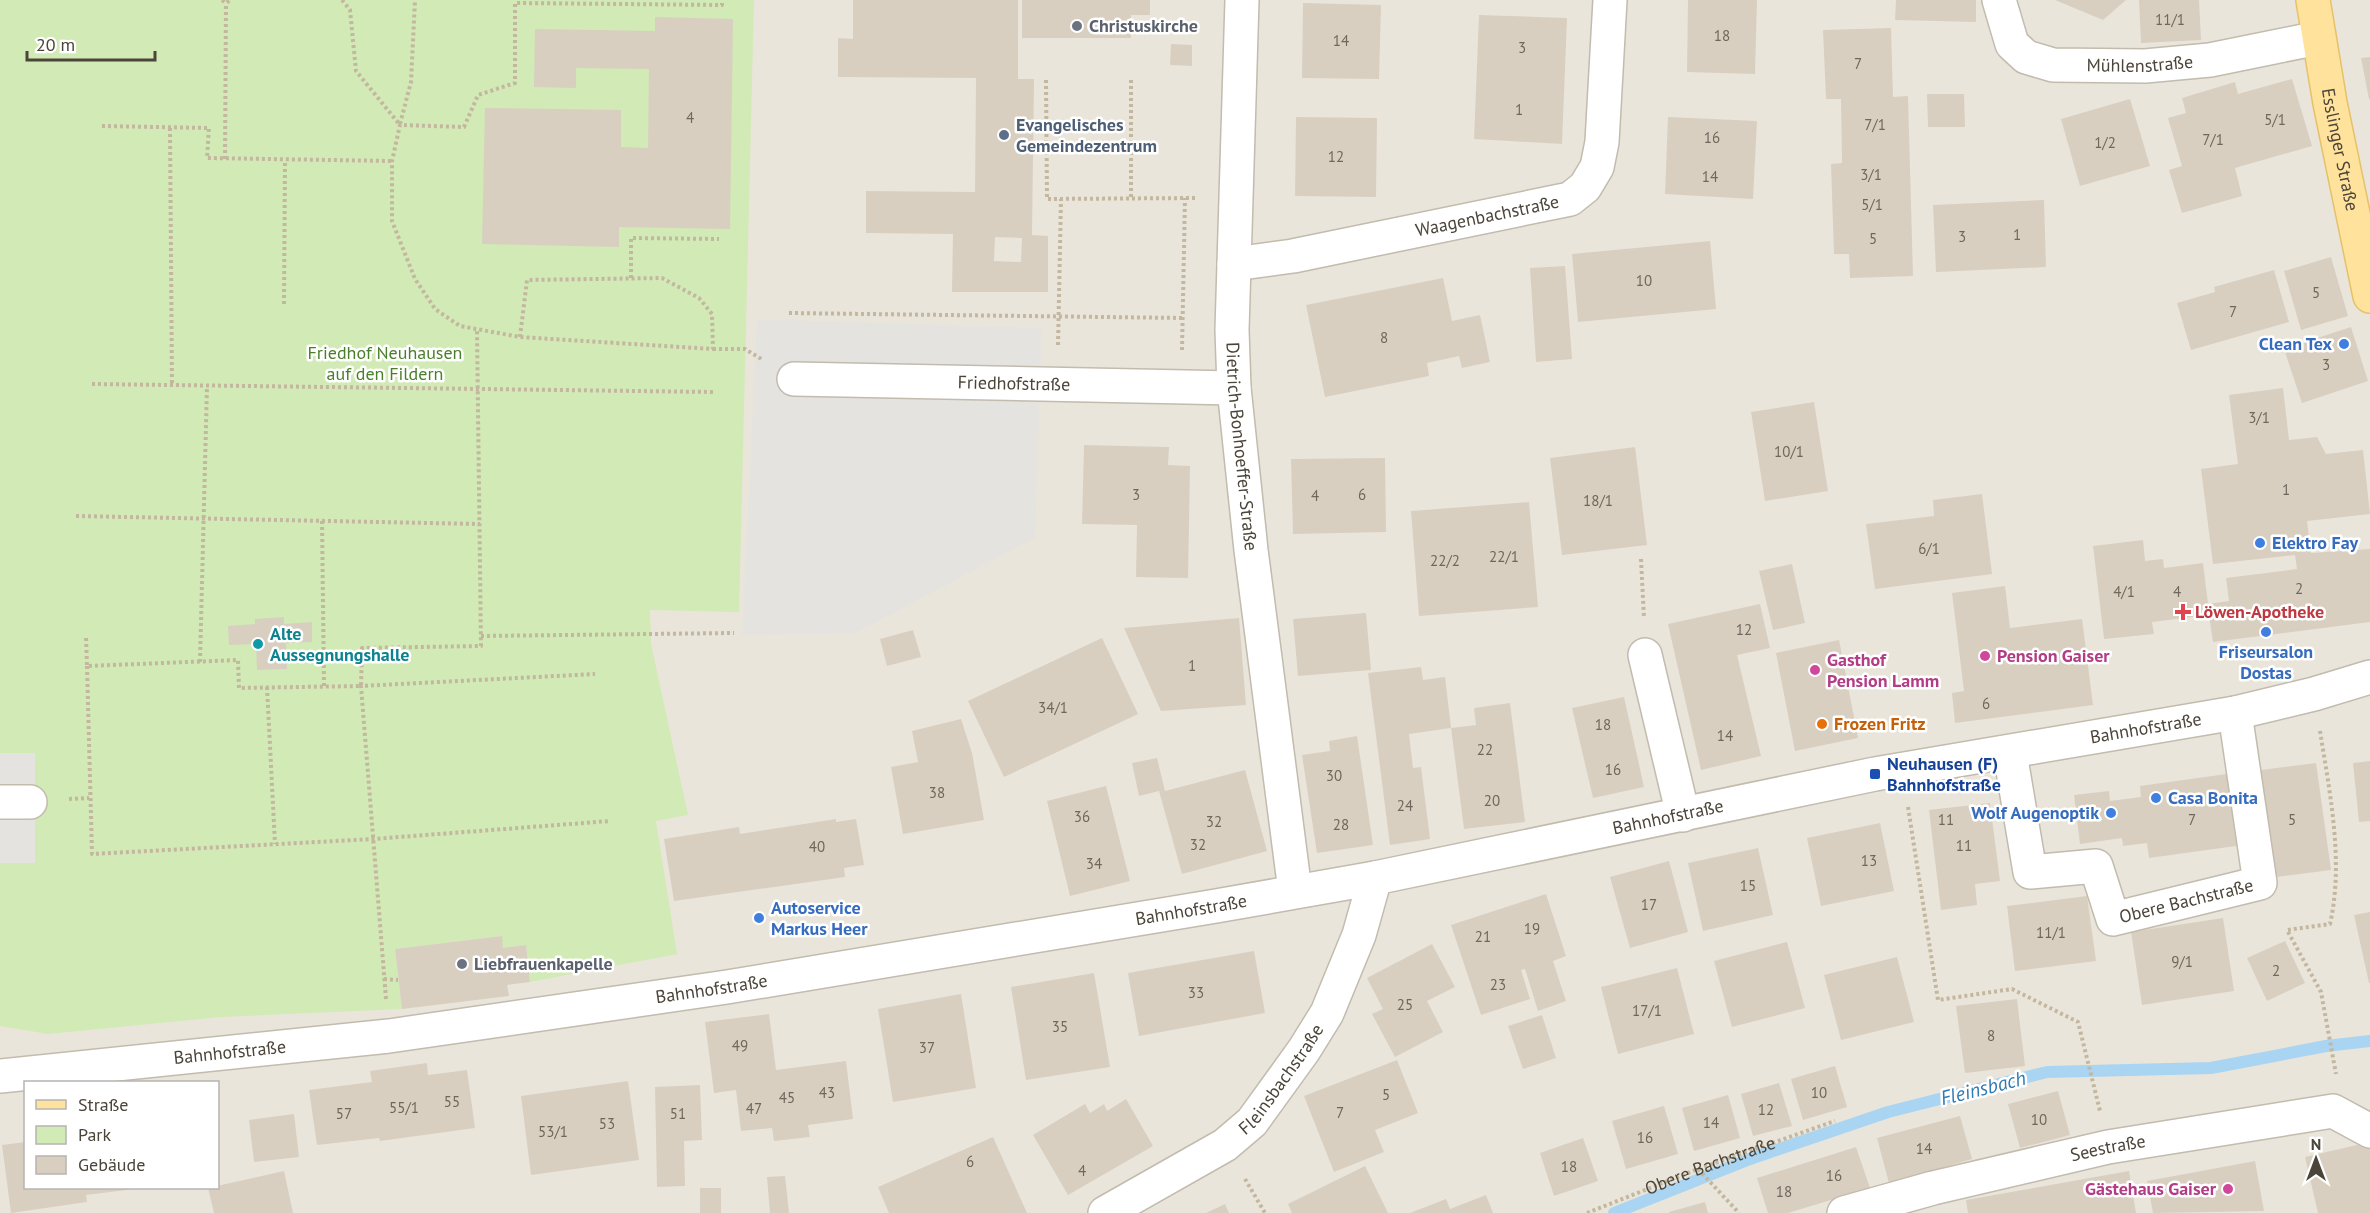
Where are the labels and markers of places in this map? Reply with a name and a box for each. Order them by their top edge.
place label: Christuskirche [1089,14,1198,37]
marker: Christuskirche [1070,19,1084,33]
place label: Evangelisches Gemeindezentrum [1016,113,1157,157]
marker: Evangelisches Gemeindezentrum [997,128,1011,142]
place label: Clean Tex [2259,332,2333,355]
marker: Clean Tex [2337,337,2351,351]
place label: Elektro Fay [2272,531,2359,554]
marker: Elektro Fay [2253,536,2267,550]
place label: Löwen-Apotheke [2195,600,2324,623]
marker: Löwen-Apotheke [2176,605,2190,619]
place label: Alte Aussegnungshalle [270,622,409,666]
marker: Friseursalon Dostas [2259,625,2273,639]
marker: Alte Aussegnungshalle [251,637,265,651]
place label: Friseursalon Dostas [2219,640,2313,684]
place label: Pension Gaiser [1997,644,2110,667]
place label: Gasthof Pension Lamm [1827,648,1939,692]
marker: Pension Gaiser [1978,649,1992,663]
marker: Gasthof Pension Lamm [1808,663,1822,677]
place label: Frozen Fritz [1834,712,1925,735]
marker: Frozen Fritz [1815,717,1829,731]
place label: Neuhausen (F) Bahnhofstraße [1887,752,2001,796]
marker: Neuhausen (F) Bahnhofstraße [1868,767,1882,781]
place label: Casa Bonita [2168,786,2258,809]
marker: Casa Bonita [2149,791,2163,805]
place label: Wolf Augenoptik [1971,801,2099,824]
marker: Wolf Augenoptik [2104,806,2118,820]
place label: Autoservice Markus Heer [771,896,868,940]
marker: Autoservice Markus Heer [752,911,766,925]
place label: Liebfrauenkapelle [474,952,613,975]
marker: Liebfrauenkapelle [455,957,469,971]
place label: Gästehaus Gaiser [2085,1177,2217,1200]
marker: Gästehaus Gaiser [2221,1182,2235,1196]

